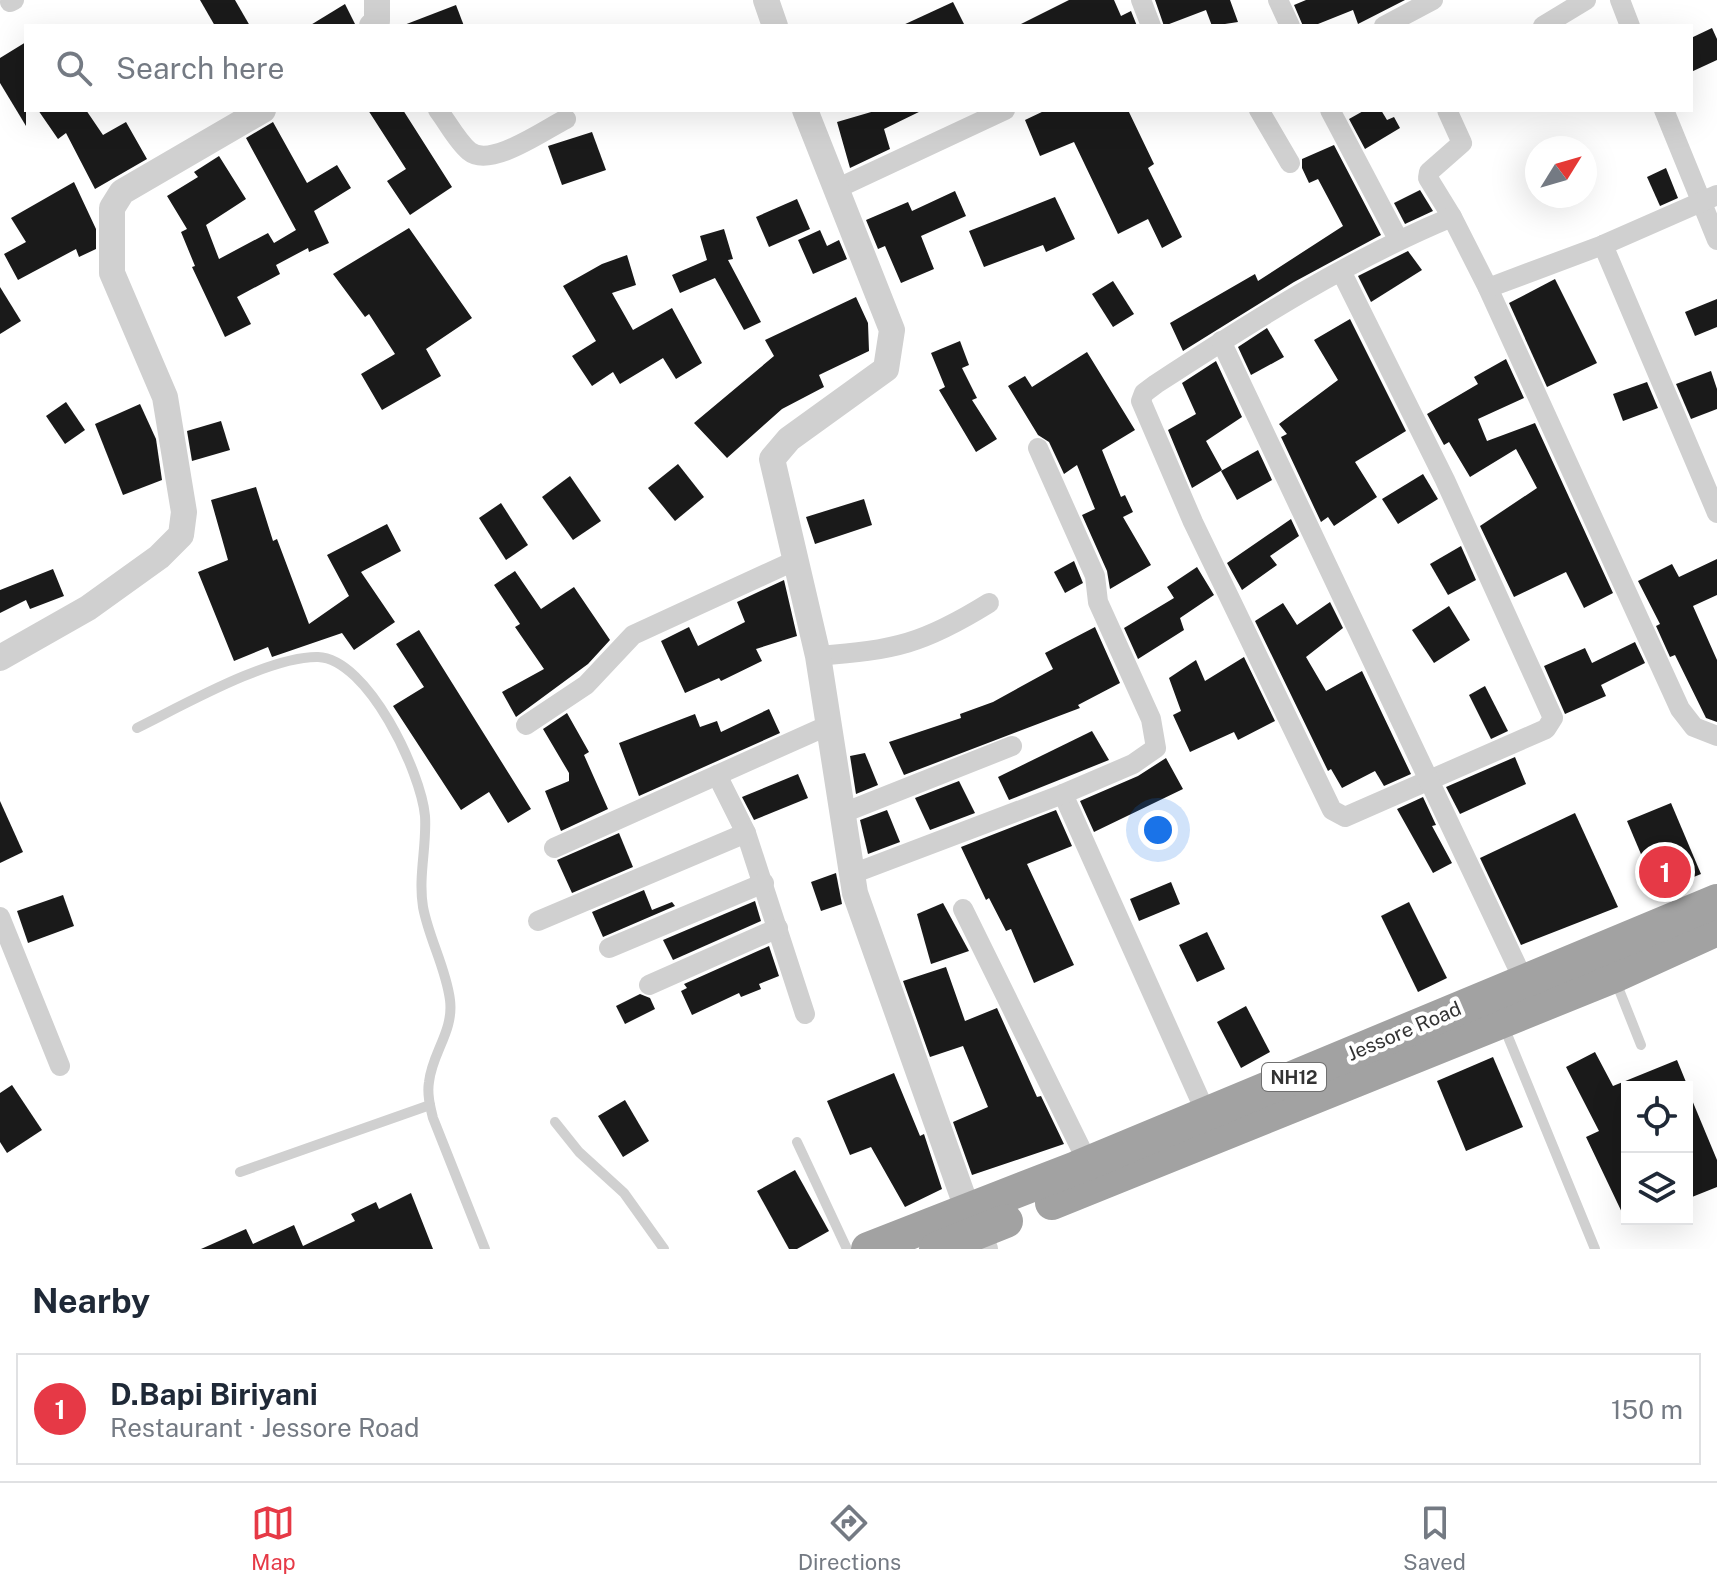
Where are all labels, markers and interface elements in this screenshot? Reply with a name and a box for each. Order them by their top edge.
search box [24,24,1693,112]
icon: search [52,46,96,90]
text: Search here [116,50,284,86]
north arrow [1525,136,1597,208]
your location [1138,810,1178,850]
pin: 1 [1639,842,1691,902]
street label: Jessore Road [1343,996,1465,1066]
road number: NH12 [1262,1063,1326,1091]
map controls [1621,1081,1693,1225]
button: locate [1621,1081,1693,1153]
button: layers [1621,1153,1693,1225]
text: Nearby [32,1281,150,1321]
text: D.Bapi Biriyani [110,1376,318,1412]
text: 1 [54,1394,66,1425]
text: 150 m [1611,1394,1683,1425]
text: Restaurant · Jessore Road [110,1412,420,1443]
tab: Map [251,1501,296,1575]
tab: Directions [798,1501,901,1575]
tab: Saved [1403,1501,1466,1575]

